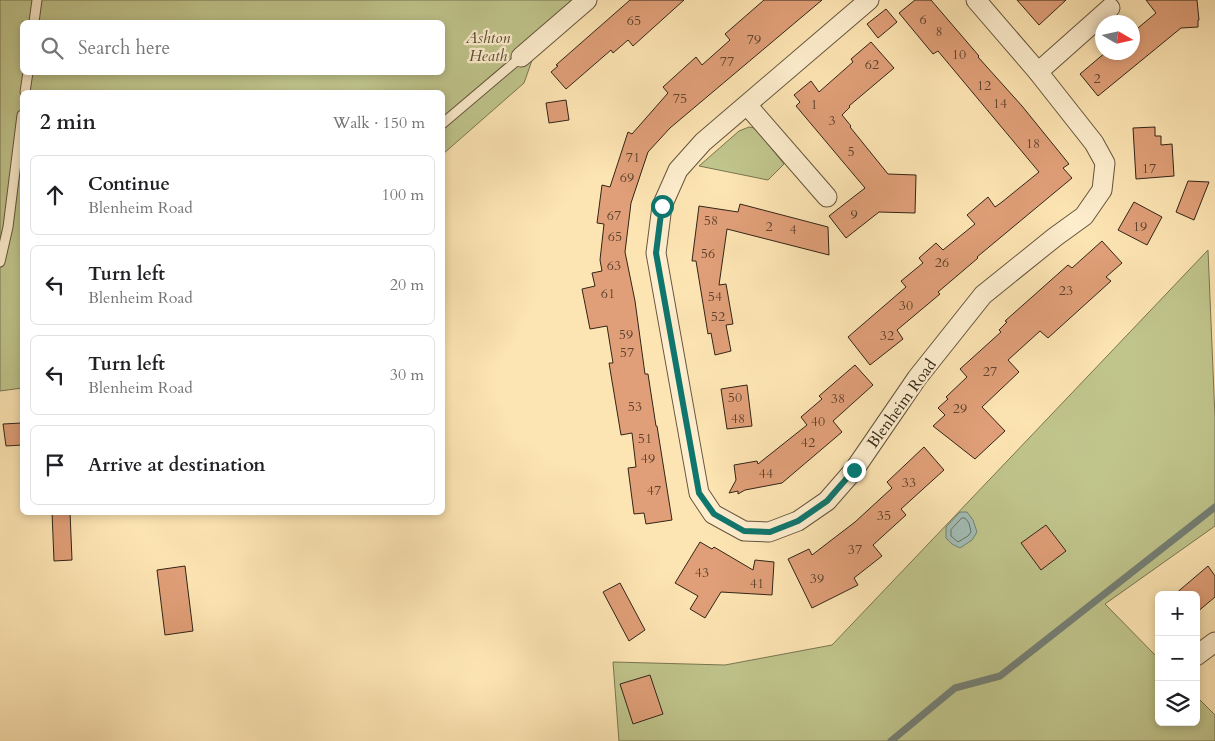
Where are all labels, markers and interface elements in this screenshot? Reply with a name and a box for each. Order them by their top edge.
house number: 6 [919,10,927,29]
house number: 65 [627,11,641,30]
north arrow [1095,15,1140,60]
search box [20,20,445,75]
house number: 8 [935,22,943,41]
park label: Ashton Heath [465,27,511,67]
house number: 79 [747,30,761,49]
icon: search [38,34,66,62]
text: Search here [78,35,170,61]
house number: 10 [952,45,966,64]
house number: 77 [720,52,734,71]
house number: 62 [865,55,879,74]
house number: 2 [1093,69,1101,88]
house number: 12 [977,76,991,95]
house number: 75 [673,89,687,108]
house number: 14 [993,94,1007,113]
house number: 1 [810,95,818,114]
text: 2 min [40,108,96,137]
house number: 3 [828,111,836,130]
text: Walk · 150 m [333,112,425,134]
house number: 18 [1026,134,1040,153]
house number: 5 [847,142,855,161]
house number: 71 [626,148,640,167]
house number: 17 [1142,159,1156,178]
house number: 69 [620,168,634,187]
text: Continue [88,171,170,197]
icon: ahead [41,181,69,209]
text: 100 m [382,184,424,206]
route start [651,195,674,218]
text: Blenheim Road [88,197,193,219]
house number: 9 [850,205,858,224]
house number: 67 [607,206,621,225]
house number: 58 [704,211,718,230]
house number: 2 [765,217,773,236]
house number: 19 [1133,217,1147,236]
house number: 4 [789,220,797,239]
house number: 65 [608,227,622,246]
house number: 56 [701,244,715,263]
house number: 26 [935,253,949,272]
house number: 63 [607,256,621,275]
text: Turn left [88,261,165,287]
icon: left [41,271,69,299]
text: 20 m [390,274,424,296]
house number: 23 [1059,281,1073,300]
house number: 61 [601,284,615,303]
text: Blenheim Road [88,287,193,309]
house number: 54 [708,287,722,306]
house number: 30 [899,296,913,315]
house number: 52 [711,307,725,326]
house number: 59 [619,325,633,344]
house number: 32 [880,326,894,345]
house number: 57 [620,343,634,362]
text: Turn left [88,351,165,377]
street label: Blenheim Road [862,354,942,452]
icon: left [41,361,69,389]
house number: 27 [983,362,997,381]
text: 30 m [390,364,424,386]
text: Blenheim Road [88,377,193,399]
house number: 50 [728,388,742,407]
house number: 38 [831,389,845,408]
house number: 53 [628,397,642,416]
house number: 29 [953,399,967,418]
house number: 48 [731,409,745,428]
house number: 40 [811,412,825,431]
house number: 51 [638,429,652,448]
house number: 42 [801,433,815,452]
house number: 49 [641,449,655,468]
icon: arrive [41,451,69,479]
text: Arrive at destination [88,452,265,478]
route end [843,459,866,482]
house number: 44 [759,464,773,483]
house number: 33 [902,473,916,492]
house number: 47 [647,481,661,500]
house number: 35 [877,506,891,525]
house number: 37 [848,540,862,559]
house number: 43 [695,563,709,582]
house number: 39 [810,569,824,588]
house number: 41 [750,574,764,593]
map controls [1155,591,1200,726]
button: + [1155,591,1200,636]
button: − [1155,636,1200,681]
button: layers [1155,681,1200,726]

